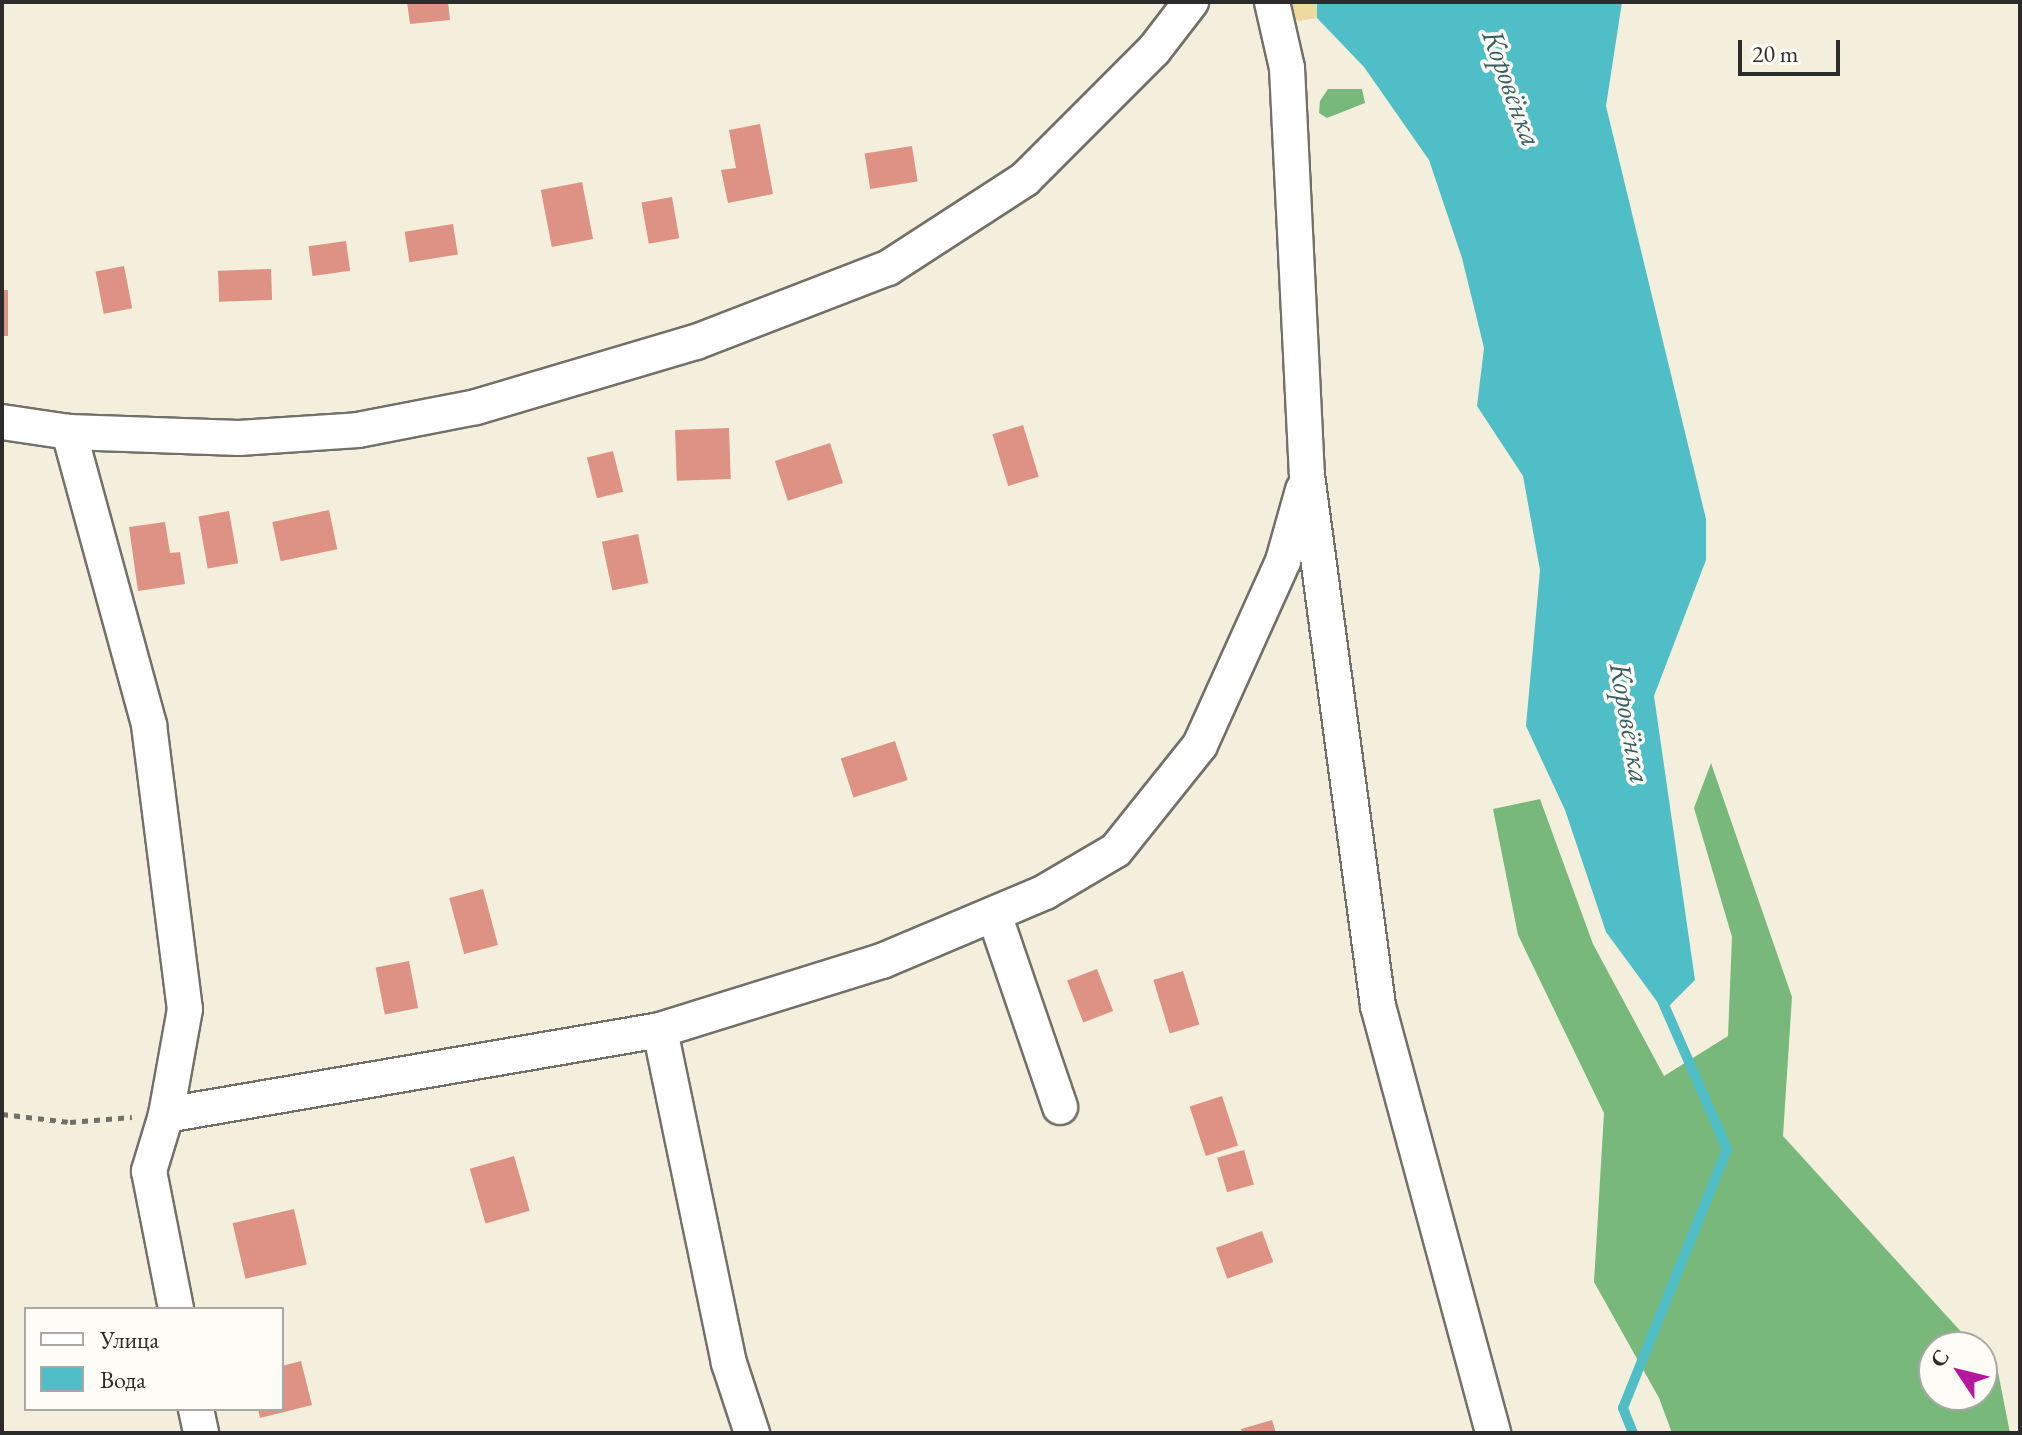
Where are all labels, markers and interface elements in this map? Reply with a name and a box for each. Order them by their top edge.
water label: Коровёнка [1474,24,1550,152]
scale bar [1742,24,1844,74]
text: 20 m [1752,38,1799,69]
water label: Коровёнка [1602,660,1658,786]
legend [24,1307,284,1411]
text: Улица [100,1324,159,1355]
north arrow [1918,1331,1998,1411]
text: С [1923,1343,1956,1373]
text: Вода [100,1364,146,1395]

